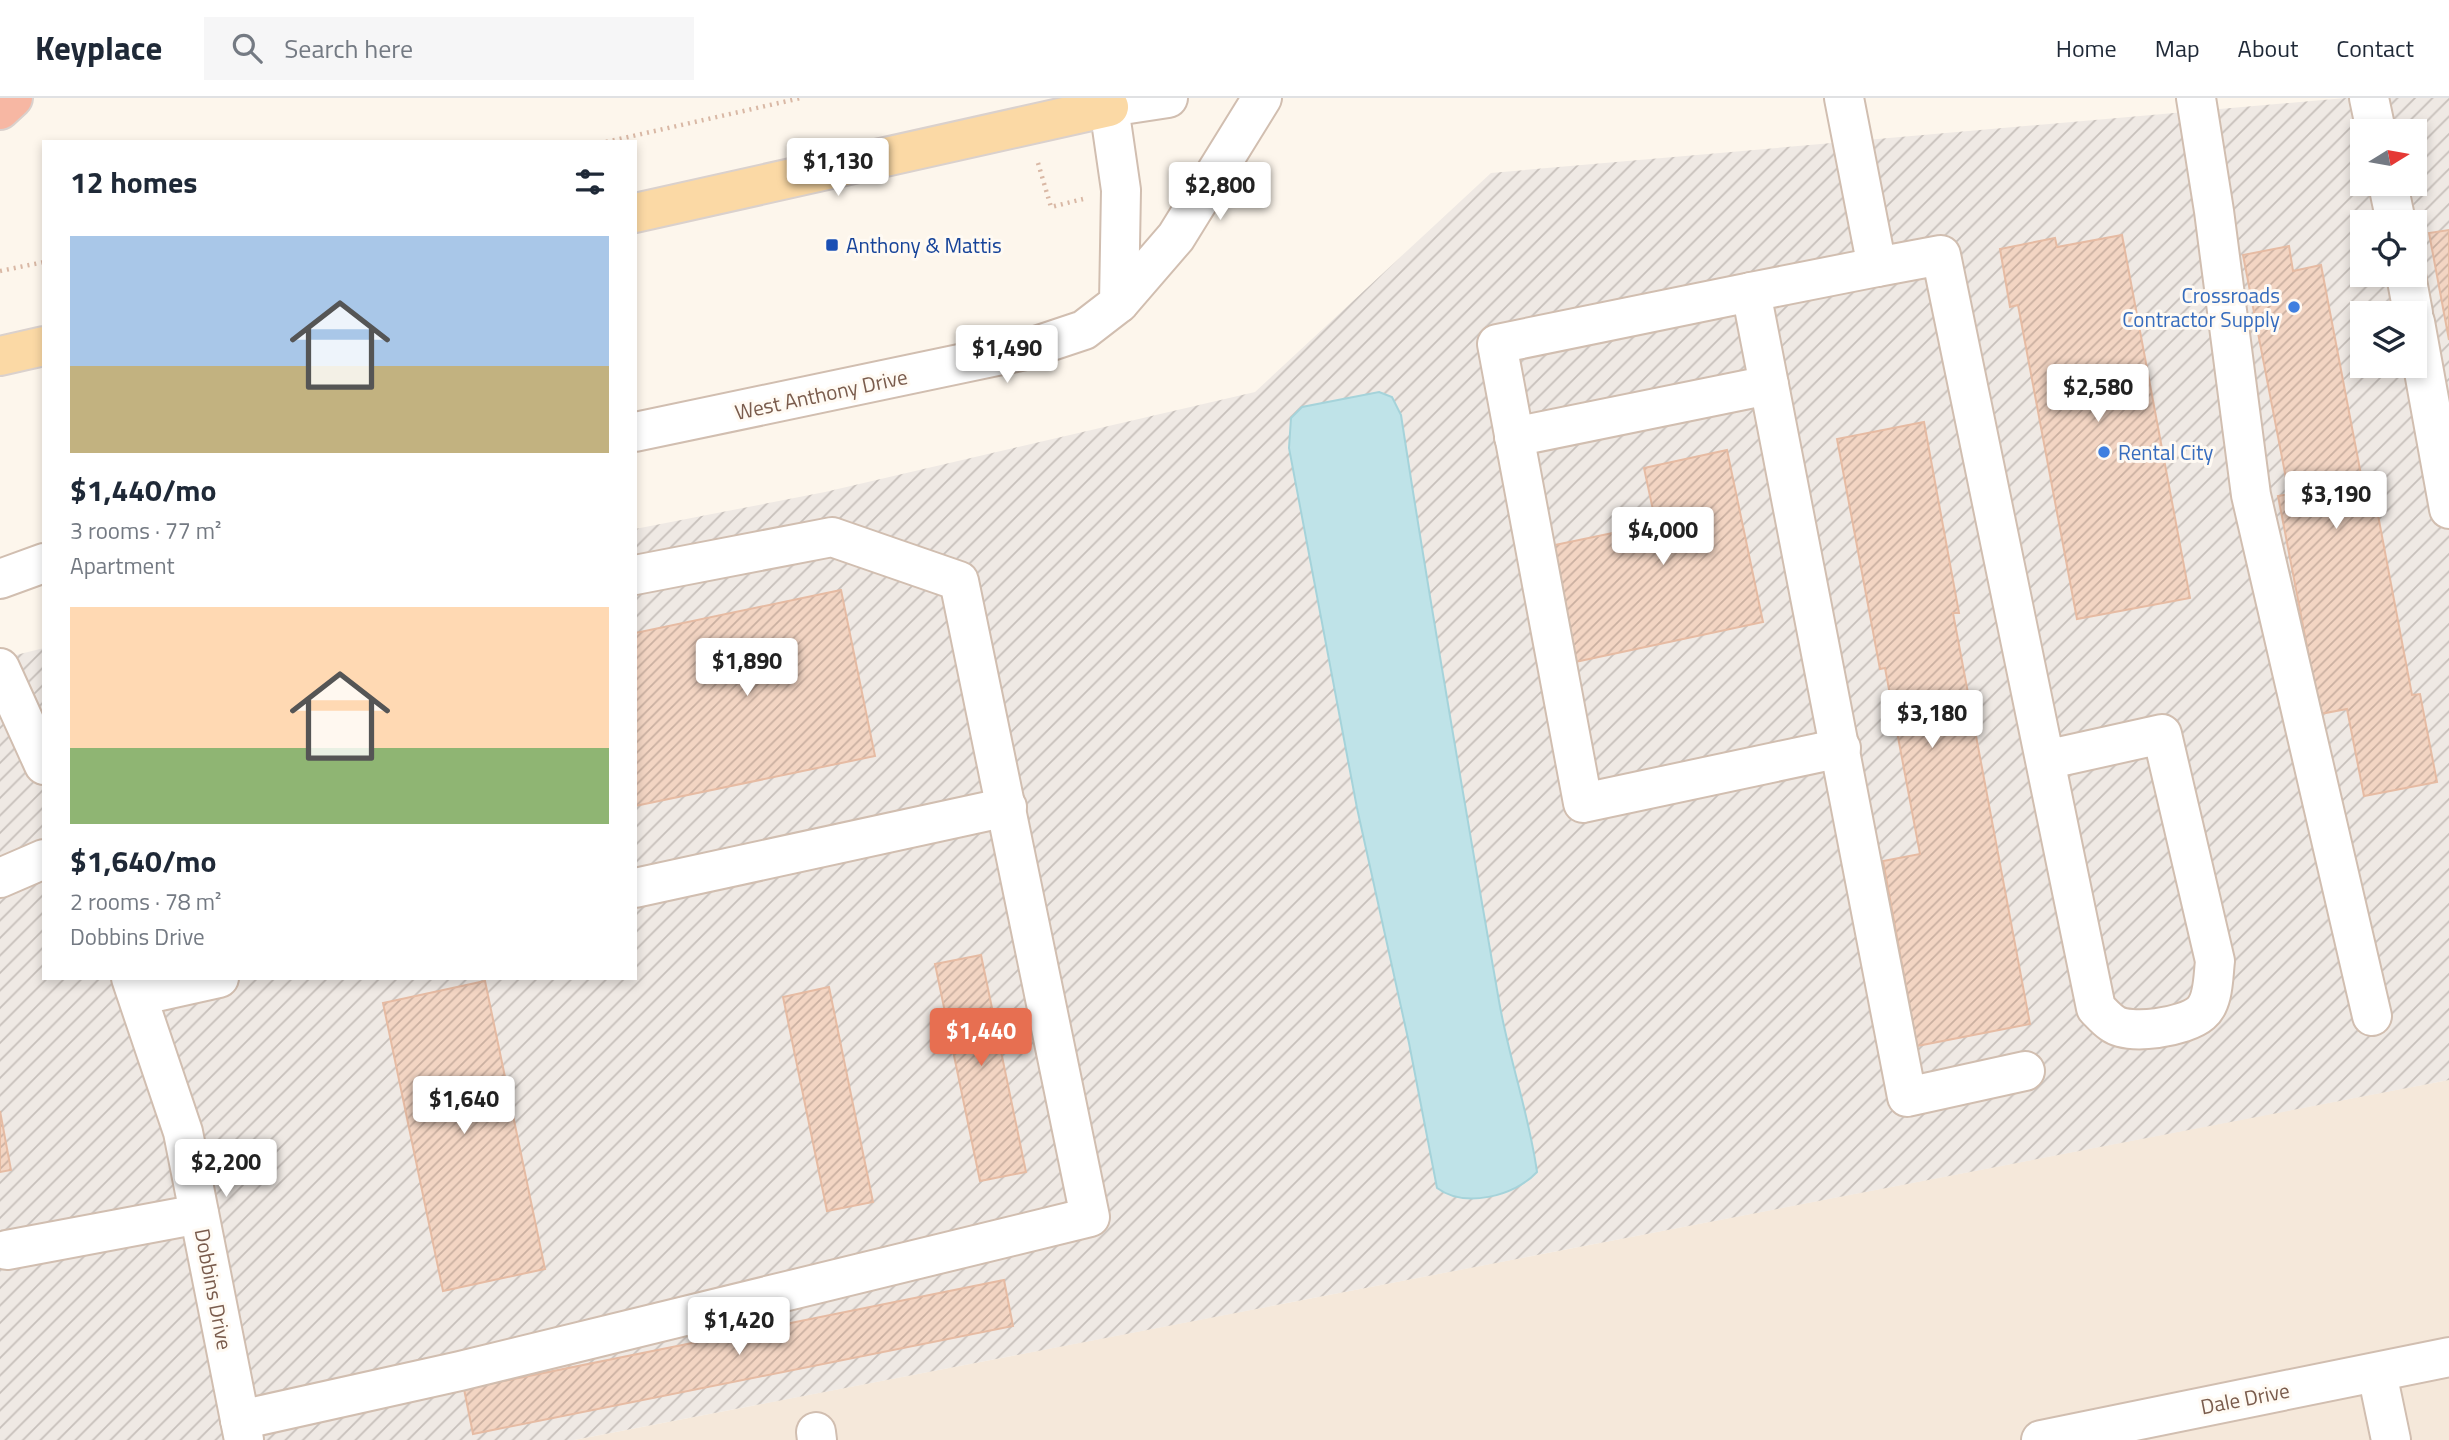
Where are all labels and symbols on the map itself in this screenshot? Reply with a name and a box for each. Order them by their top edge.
north arrow [2350,119,2427,196]
pin: $1,130 [781,139,895,198]
pin: $2,800 [1163,162,1277,222]
place label: Anthony & Mattis [846,229,1002,261]
marker: Anthony & Mattis [824,237,840,253]
place label: Crossroads Contractor Supply [2122,279,2280,335]
marker: Crossroads Contractor Supply [2286,299,2302,315]
pin: $1,490 [950,326,1064,385]
street label: West Anthony Drive [732,360,910,428]
pin: $2,580 [2041,364,2155,424]
place label: Rental City [2118,436,2213,468]
marker: Rental City [2096,444,2112,460]
pin: $3,190 [2279,472,2393,531]
pin: $4,000 [1606,508,1720,567]
pin: $1,890 [690,638,804,698]
pin: $3,180 [1875,690,1989,750]
pin: $1,440 [924,1009,1038,1068]
pin: $1,640 [407,1076,521,1136]
pin: $2,200 [169,1140,283,1199]
street label: Dobbins Drive [187,1226,241,1352]
pin: $1,420 [682,1298,796,1357]
street label: Dale Drive [2198,1374,2292,1422]

